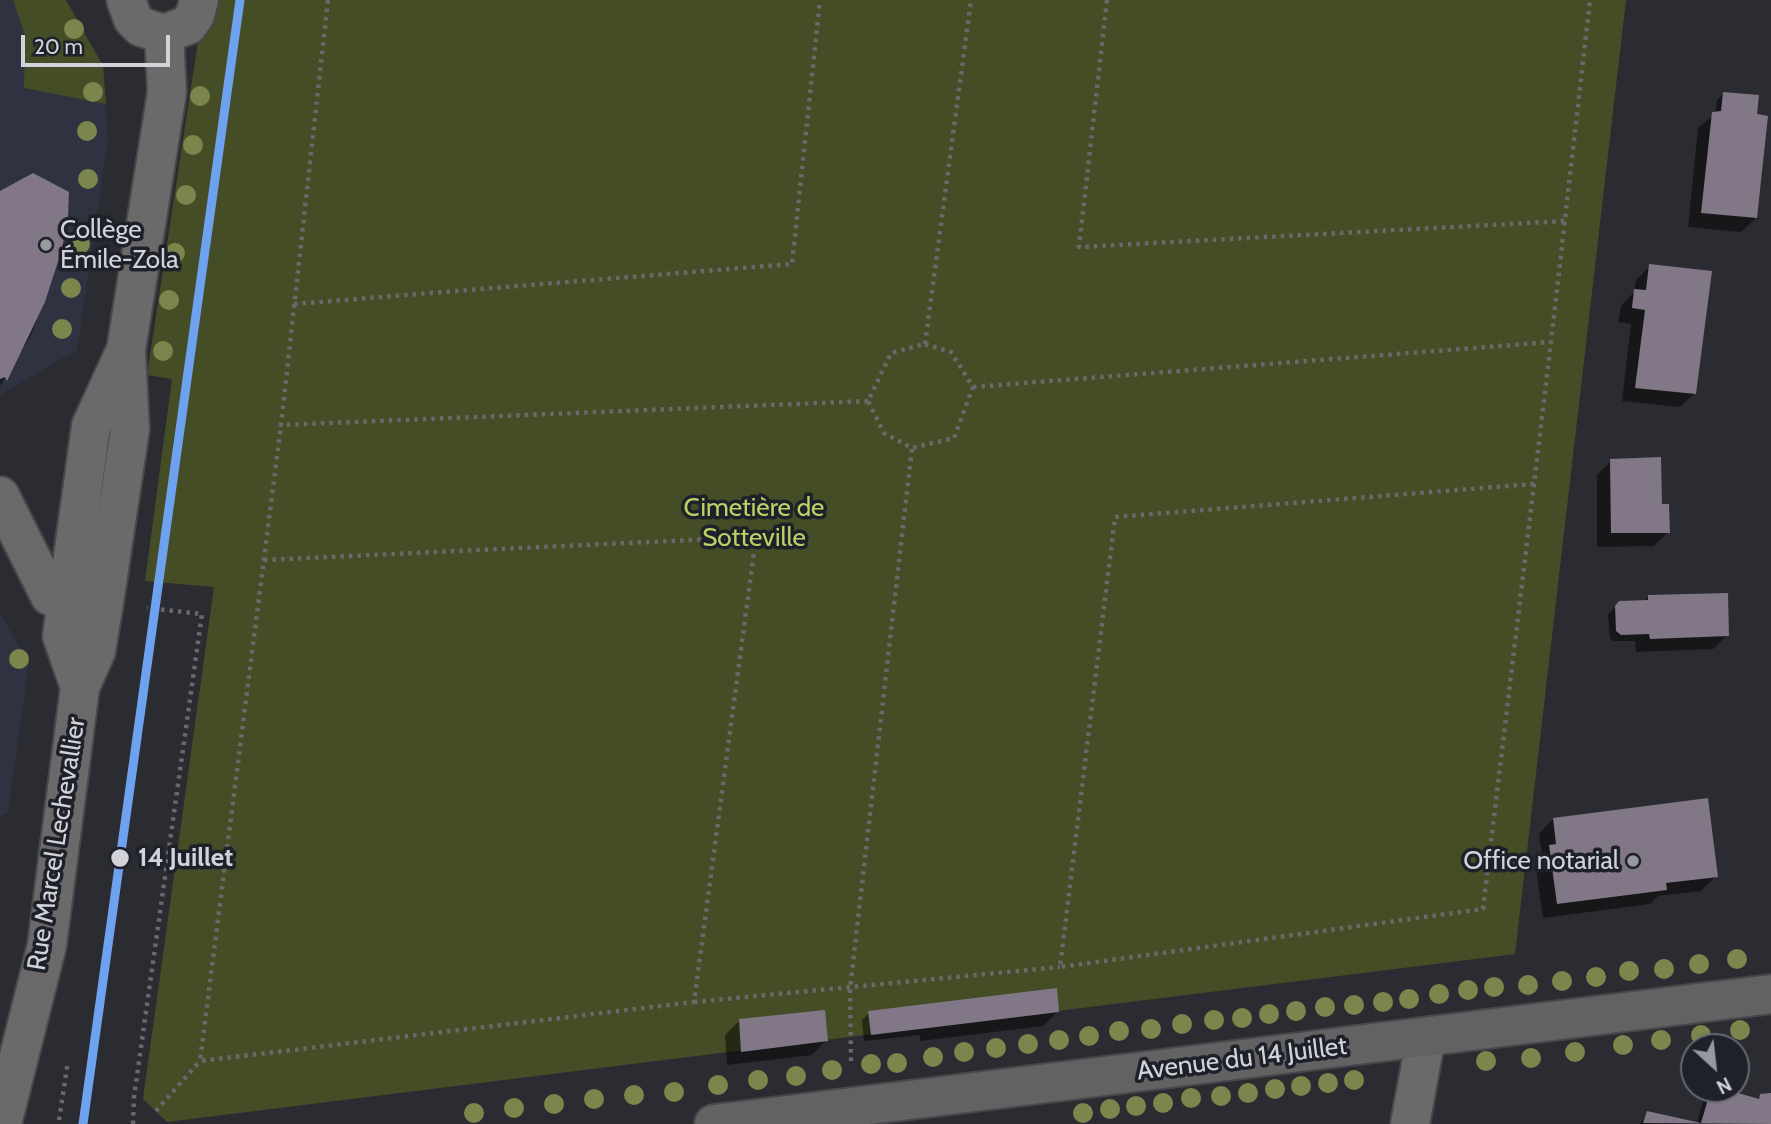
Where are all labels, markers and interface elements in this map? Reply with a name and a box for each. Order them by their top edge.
scale bar [24,21,173,65]
text: 20 m [34,34,83,59]
place label: Collège Émile-Zola [60,214,179,276]
marker: Collège Émile-Zola [38,237,54,253]
park label: Cimetière de Sotteville [684,492,824,554]
street label: Rue Marcel Lechevallier [22,715,92,973]
place label: 14 Juillet [138,842,233,874]
place label: Office notarial [1463,845,1619,877]
marker: 14 Juillet [109,847,131,869]
marker: Office notarial [1625,853,1641,869]
street label: Avenue du 14 Juillet [1135,1031,1349,1087]
north arrow [1680,1033,1750,1103]
text: N [1713,1072,1735,1099]

